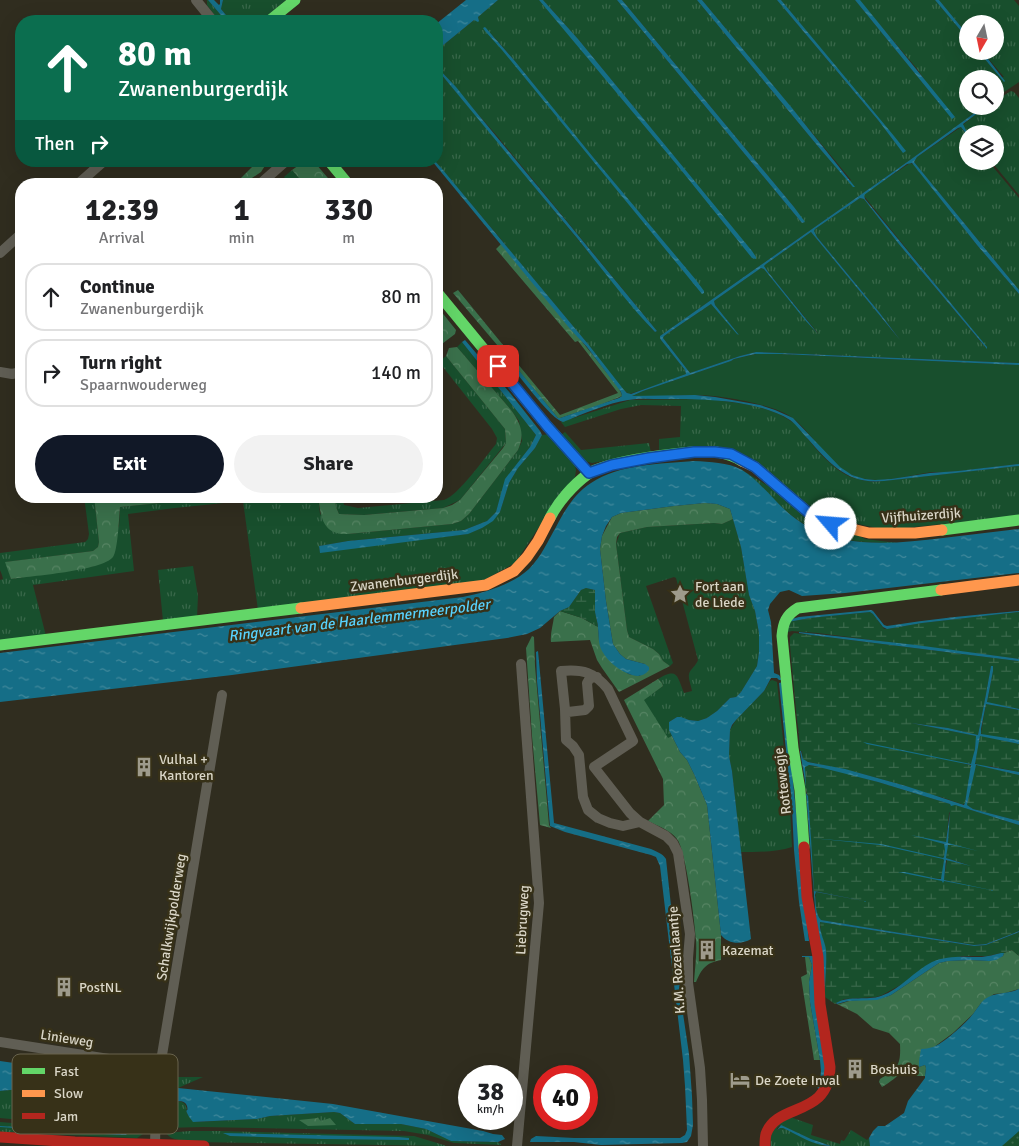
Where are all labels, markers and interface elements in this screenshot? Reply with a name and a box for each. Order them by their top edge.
north arrow [959,15,1004,60]
map controls [959,15,1004,170]
text: 80 m [118,32,192,75]
icon: ahead [35,35,100,100]
button: search [959,70,1004,115]
text: Zwanenburgerdijk [118,75,288,102]
button: layers [959,125,1004,170]
icon: right [85,130,113,158]
text: Then [35,132,75,156]
text: 12:39 [85,192,159,229]
text: 1 [233,192,250,229]
text: 330 [324,192,373,229]
text: Arrival [99,228,145,248]
text: min [229,228,254,248]
text: m [342,228,355,248]
text: Continue [80,275,155,299]
icon: ahead [37,283,65,311]
text: 80 m [381,285,421,309]
text: Zwanenburgerdijk [80,299,204,319]
pin [477,345,519,387]
text: Turn right [80,351,162,375]
icon: arrive [484,352,512,380]
icon: right [37,359,65,387]
text: 140 m [371,361,421,385]
text: Spaarnwouderweg [80,375,207,395]
button: Exit [35,435,224,493]
button: Share [234,435,423,493]
position arrow [804,497,856,549]
street label: Vijfhuizerdijk [881,504,961,527]
street label: Zwanenburgerdijk [349,565,459,596]
place label: Fort aan de Liede [695,578,745,611]
place icon: Fort aan de Liede [669,583,691,605]
water label: Ringvaart van de Haarlemmermeerpolder [227,595,493,645]
street label: Rottewegje [770,747,795,815]
place label: Vulhal + Kantoren [159,751,214,784]
building icon: Vulhal + Kantoren [133,756,155,778]
street label: Schalkwijkpolderweg [153,852,190,982]
street label: Liebrugweg [512,885,533,955]
street label: K.M. Rozenlaantje [664,906,689,1014]
building icon: Kazemat [696,939,718,961]
place label: Kazemat [722,942,774,959]
building icon: PostNL [53,976,75,998]
place label: PostNL [79,979,122,996]
street label: Linieweg [39,1026,95,1051]
legend [12,1054,178,1134]
building icon: Boshuis [844,1058,866,1080]
place label: Boshuis [870,1061,917,1078]
text: Fast [54,1063,79,1080]
speed limit sign: 40 [533,1065,598,1130]
hotel icon: De Zoete Inval [729,1069,751,1091]
place label: De Zoete Inval [755,1072,840,1089]
text: 38 [477,1076,504,1107]
text: Slow [54,1085,83,1102]
text: km/h [477,1102,504,1117]
text: Jam [54,1108,78,1125]

